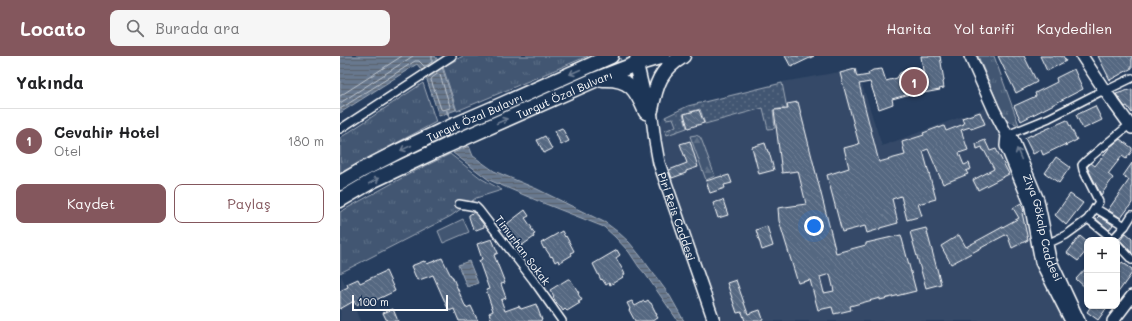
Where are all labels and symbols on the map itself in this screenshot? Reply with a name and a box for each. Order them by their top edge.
street label: Turgut Özal Bulvarı [513,66,614,122]
pin: 1 [901,67,927,97]
one-way arrow [570,68,582,76]
street label: Turgut Özal Bulavrı [424,89,525,144]
one-way arrow [495,117,507,124]
one-way arrow [400,145,412,152]
one-way arrow [1014,148,1022,160]
street label: Piri Reis Caddesi [655,170,700,263]
street label: Ziya Gökalp Caddesi [1020,171,1067,283]
one-way arrow [368,176,380,184]
street label: Timurhan Sokak [492,212,554,288]
your location [804,216,824,236]
scale bar [352,293,448,312]

